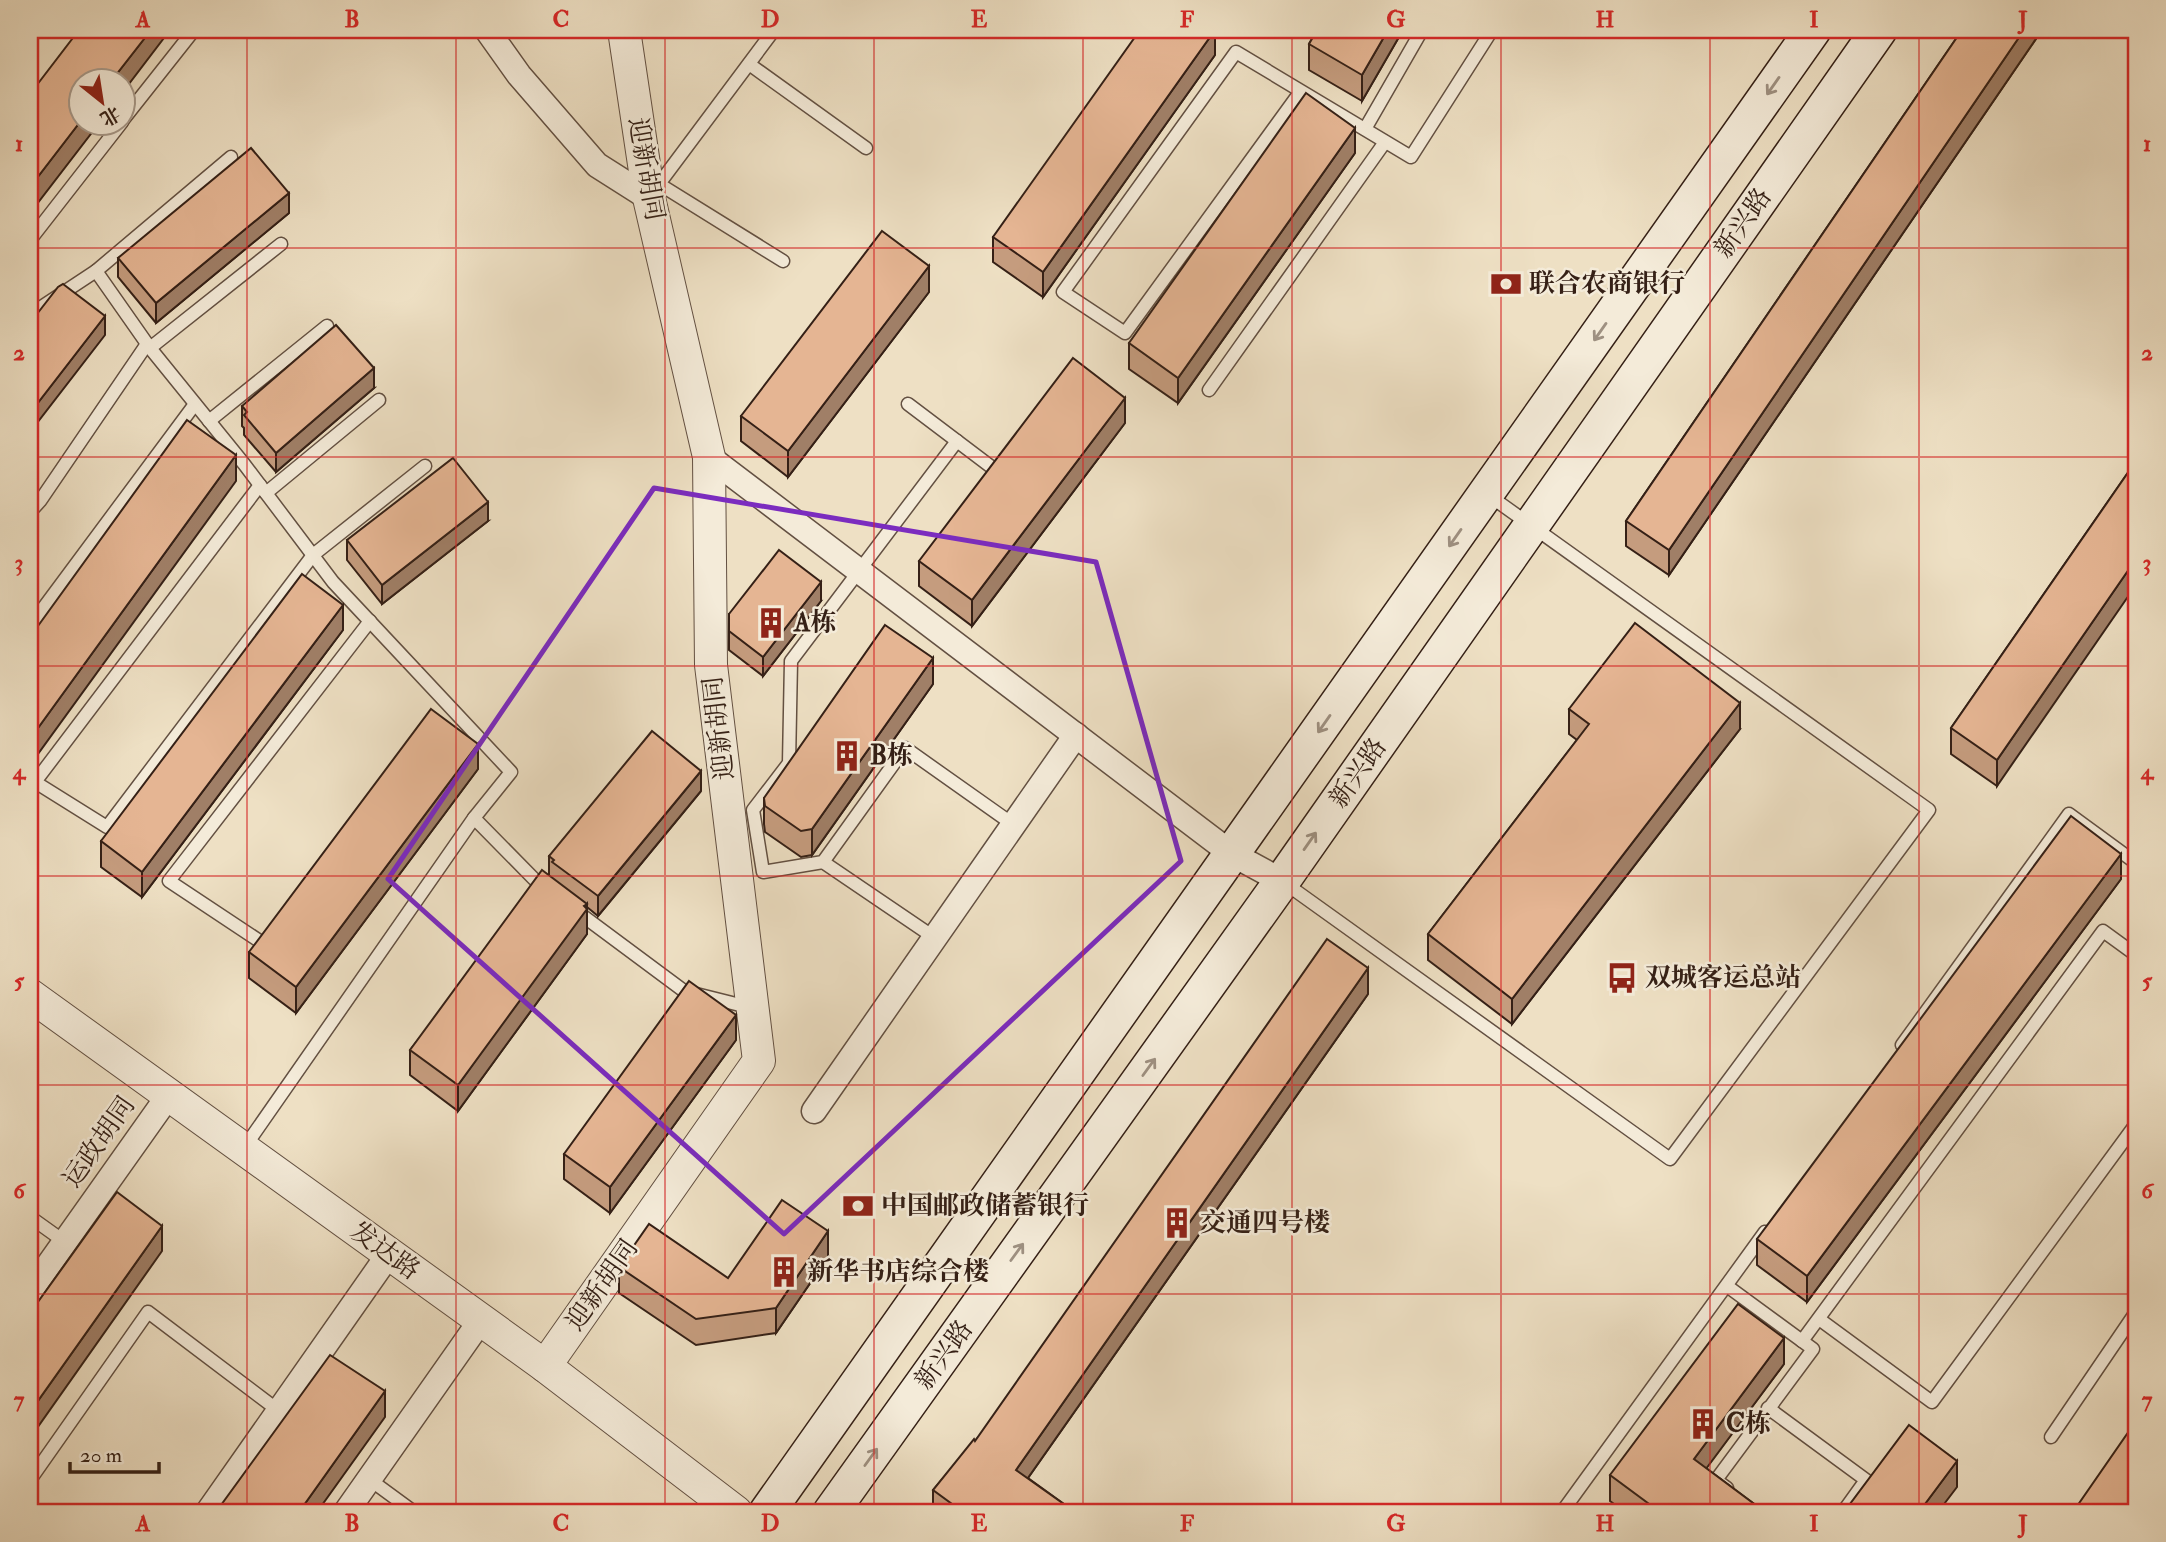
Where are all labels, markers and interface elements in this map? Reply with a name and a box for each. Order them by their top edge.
text: A [135,5,151,34]
text: B [344,5,360,34]
text: C [553,5,569,34]
text: D [761,5,779,34]
text: E [971,5,988,34]
text: F [1180,5,1195,34]
text: G [1386,5,1406,34]
text: H [1596,5,1615,34]
text: I [1809,5,1819,34]
text: J [2017,5,2028,35]
north arrow [66,66,136,136]
one-way arrow [1766,76,1780,95]
text: 北 [96,101,124,131]
street label: 迎新胡同 [621,115,671,223]
text: 1 [15,129,23,158]
text: 1 [2143,129,2151,158]
street label: 新兴路 [1708,182,1778,264]
bank icon: 联合农商银行 [1489,267,1523,301]
place label: 联合农商银行 [1529,268,1685,300]
one-way arrow [1593,322,1607,341]
text: 2 [13,338,25,367]
text: 2 [2141,338,2153,367]
one-way arrow [1448,528,1462,547]
text: 3 [15,548,23,577]
text: 3 [2143,548,2151,577]
building icon: A栋 [754,606,788,640]
place label: A栋 [793,607,837,639]
street label: 迎新胡同 [697,674,741,782]
one-way arrow [1317,714,1331,733]
street label: 新兴路 [1323,732,1393,814]
building icon: B栋 [830,739,864,773]
place label: B栋 [870,740,913,772]
text: 4 [12,757,27,786]
text: 4 [2140,757,2155,786]
one-way arrow [1303,832,1317,851]
bus stop icon: 双城客运总站 [1605,961,1639,995]
place label: 双城客运总站 [1645,962,1801,994]
text: 5 [14,966,25,995]
text: 5 [2142,966,2153,995]
one-way arrow [1142,1058,1157,1077]
street label: 运政胡同 [56,1090,142,1194]
text: 6 [13,1176,27,1205]
text: 6 [2141,1176,2155,1205]
bank icon: 中国邮政储蓄银行 [841,1189,875,1223]
place label: 中国邮政储蓄银行 [881,1190,1089,1222]
building icon: 交通四号楼 [1160,1206,1194,1240]
place label: 交通四号楼 [1200,1207,1330,1239]
street label: 发达路 [344,1215,426,1287]
street label: 迎新胡同 [559,1233,645,1337]
one-way arrow [1010,1243,1024,1262]
building icon: 新华书店综合楼 [767,1255,801,1289]
place label: 新华书店综合楼 [807,1256,989,1288]
street label: 新兴路 [908,1314,980,1396]
text: 7 [14,1385,25,1414]
text: 7 [2142,1385,2153,1414]
building icon: C栋 [1686,1407,1720,1441]
place label: C栋 [1726,1408,1771,1440]
scale bar [70,1430,159,1474]
text: 20 m [80,1442,122,1469]
one-way arrow [864,1448,878,1467]
text: A [135,1509,151,1538]
text: B [344,1509,360,1538]
text: C [553,1509,569,1538]
text: D [761,1509,779,1538]
text: E [971,1509,988,1538]
text: F [1180,1509,1195,1538]
text: G [1386,1509,1406,1538]
text: H [1596,1509,1615,1538]
text: I [1809,1509,1819,1538]
text: J [2017,1509,2028,1539]

